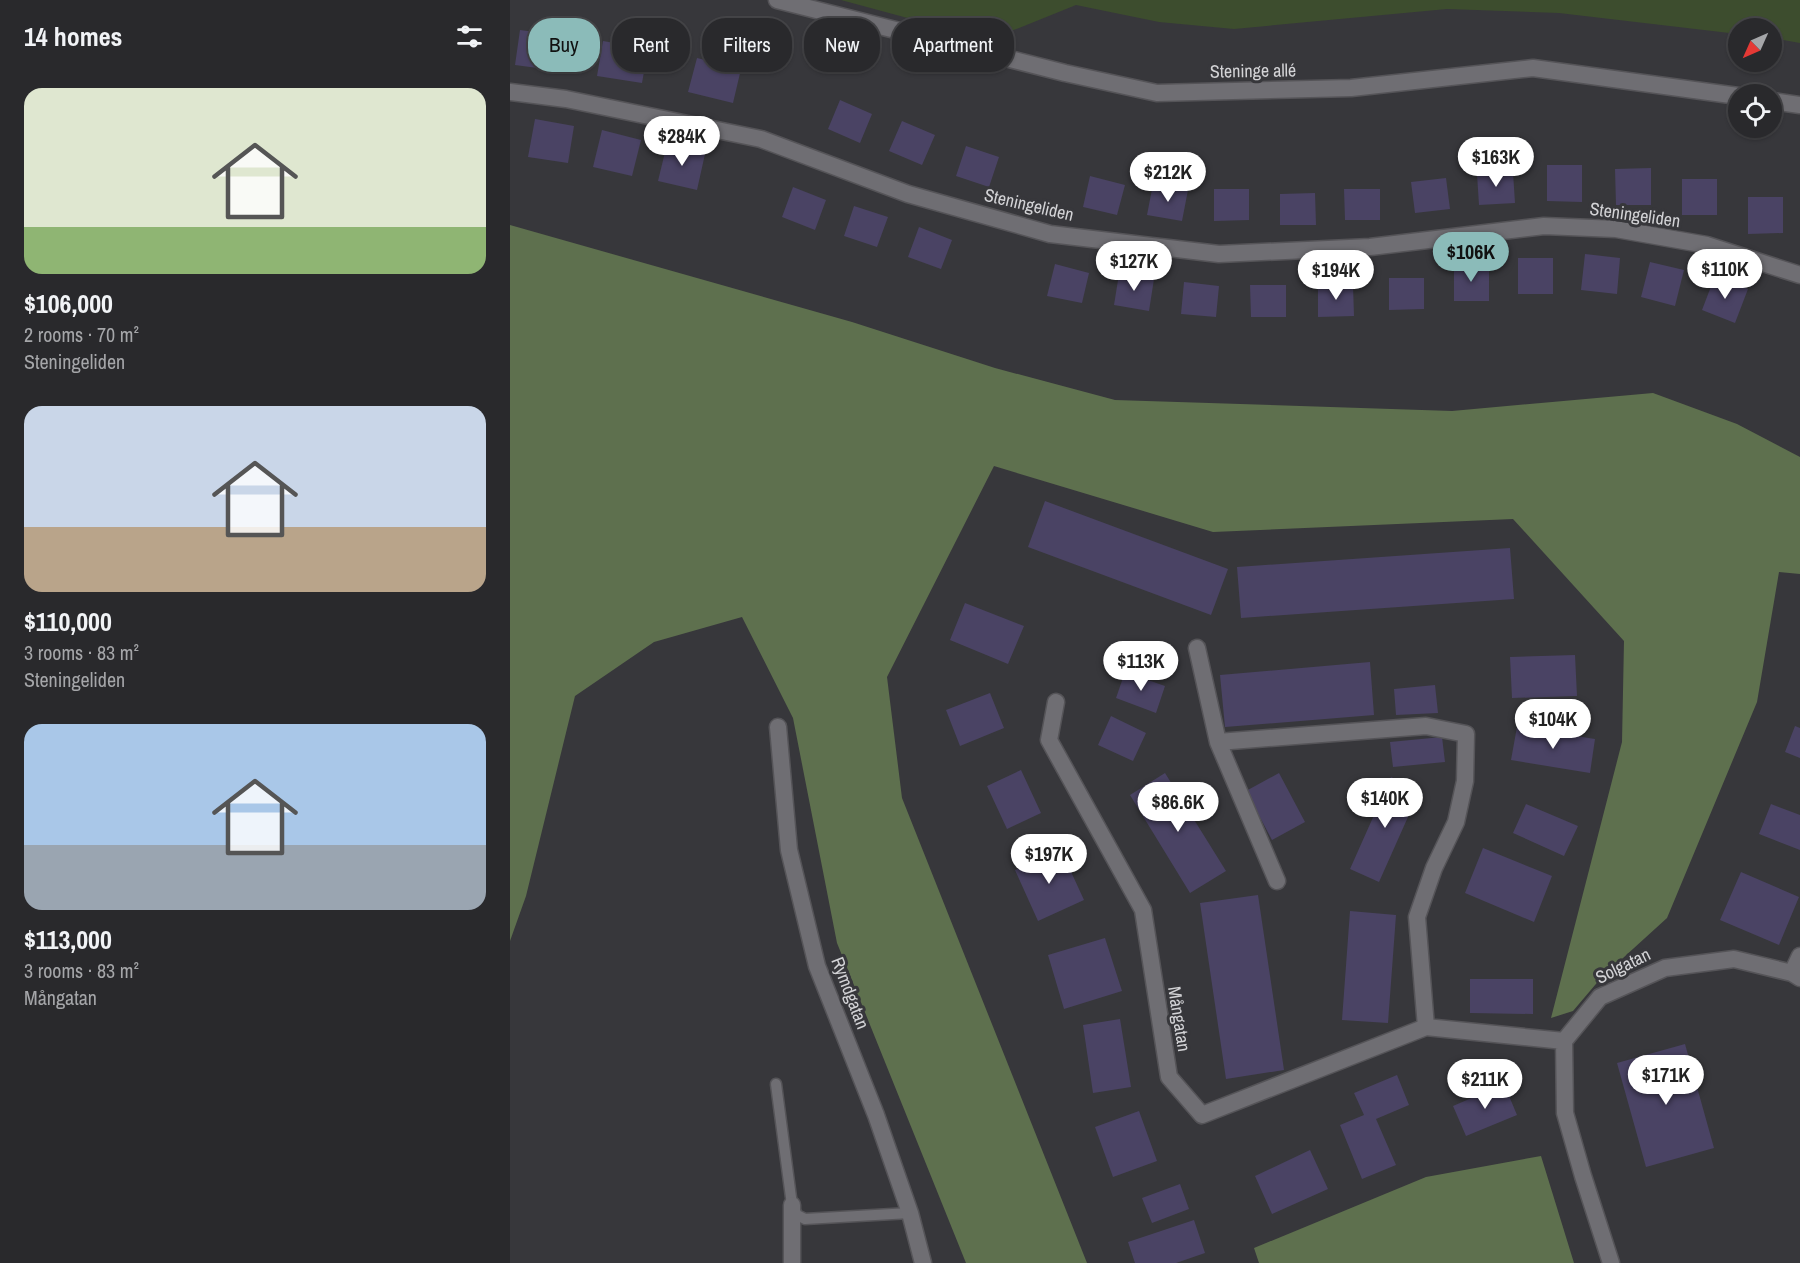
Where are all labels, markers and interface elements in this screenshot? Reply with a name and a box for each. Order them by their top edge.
chip: Buy [528,18,600,72]
chip: Rent [612,18,690,72]
chip: Filters [702,18,792,72]
chip: New [804,18,880,72]
chip: Apartment [892,18,1014,72]
north arrow [1728,18,1782,72]
map controls [1728,18,1782,138]
text: 14 homes [24,19,122,54]
icon: filters [453,20,486,53]
street label: Steninge allé [1210,57,1296,84]
button: locate [1728,84,1782,138]
pin: $284K [640,116,724,167]
text: $284K [658,122,706,149]
icon: home [201,127,309,235]
pin: $163K [1454,137,1538,188]
text: $163K [1472,143,1520,170]
pin: $212K [1126,152,1210,203]
text: $212K [1144,158,1192,185]
street label: Steningeliden [982,182,1076,227]
street label: Steningeliden [1588,196,1682,233]
pin: $106K [1429,232,1513,283]
text: $106K [1447,238,1495,265]
pin: $127K [1092,241,1176,292]
text: $127K [1110,247,1158,274]
pin: $110K [1683,249,1767,300]
pin: $194K [1294,250,1378,301]
text: $110K [1701,255,1749,282]
text: $194K [1312,256,1360,283]
text: $106,000 [24,286,113,321]
text: 2 rooms · 70 m² [24,321,139,348]
text: Steningeliden [24,348,125,375]
icon: home [201,445,309,553]
text: $110,000 [24,604,112,639]
text: 3 rooms · 83 m² [24,639,139,666]
pin: $113K [1099,641,1183,692]
text: $113K [1117,647,1165,674]
text: Steningeliden [24,666,125,693]
pin: $104K [1511,699,1595,750]
text: $104K [1529,705,1577,732]
icon: home [201,763,309,871]
pin: $140K [1343,778,1427,829]
pin: $86.6K [1129,782,1227,833]
text: $140K [1361,784,1409,811]
text: $86.6K [1152,788,1204,815]
pin: $197K [1007,834,1091,885]
text: $197K [1025,840,1073,867]
text: $113,000 [24,922,112,957]
street label: Solgatan [1591,942,1654,990]
street label: Rymdgatan [825,953,876,1033]
text: 3 rooms · 83 m² [24,957,139,984]
text: Mångatan [24,984,97,1011]
street label: Mångatan [1162,985,1197,1053]
pin: $171K [1624,1055,1708,1106]
pin: $211K [1443,1059,1527,1110]
text: $171K [1642,1061,1690,1088]
text: $211K [1461,1065,1509,1092]

